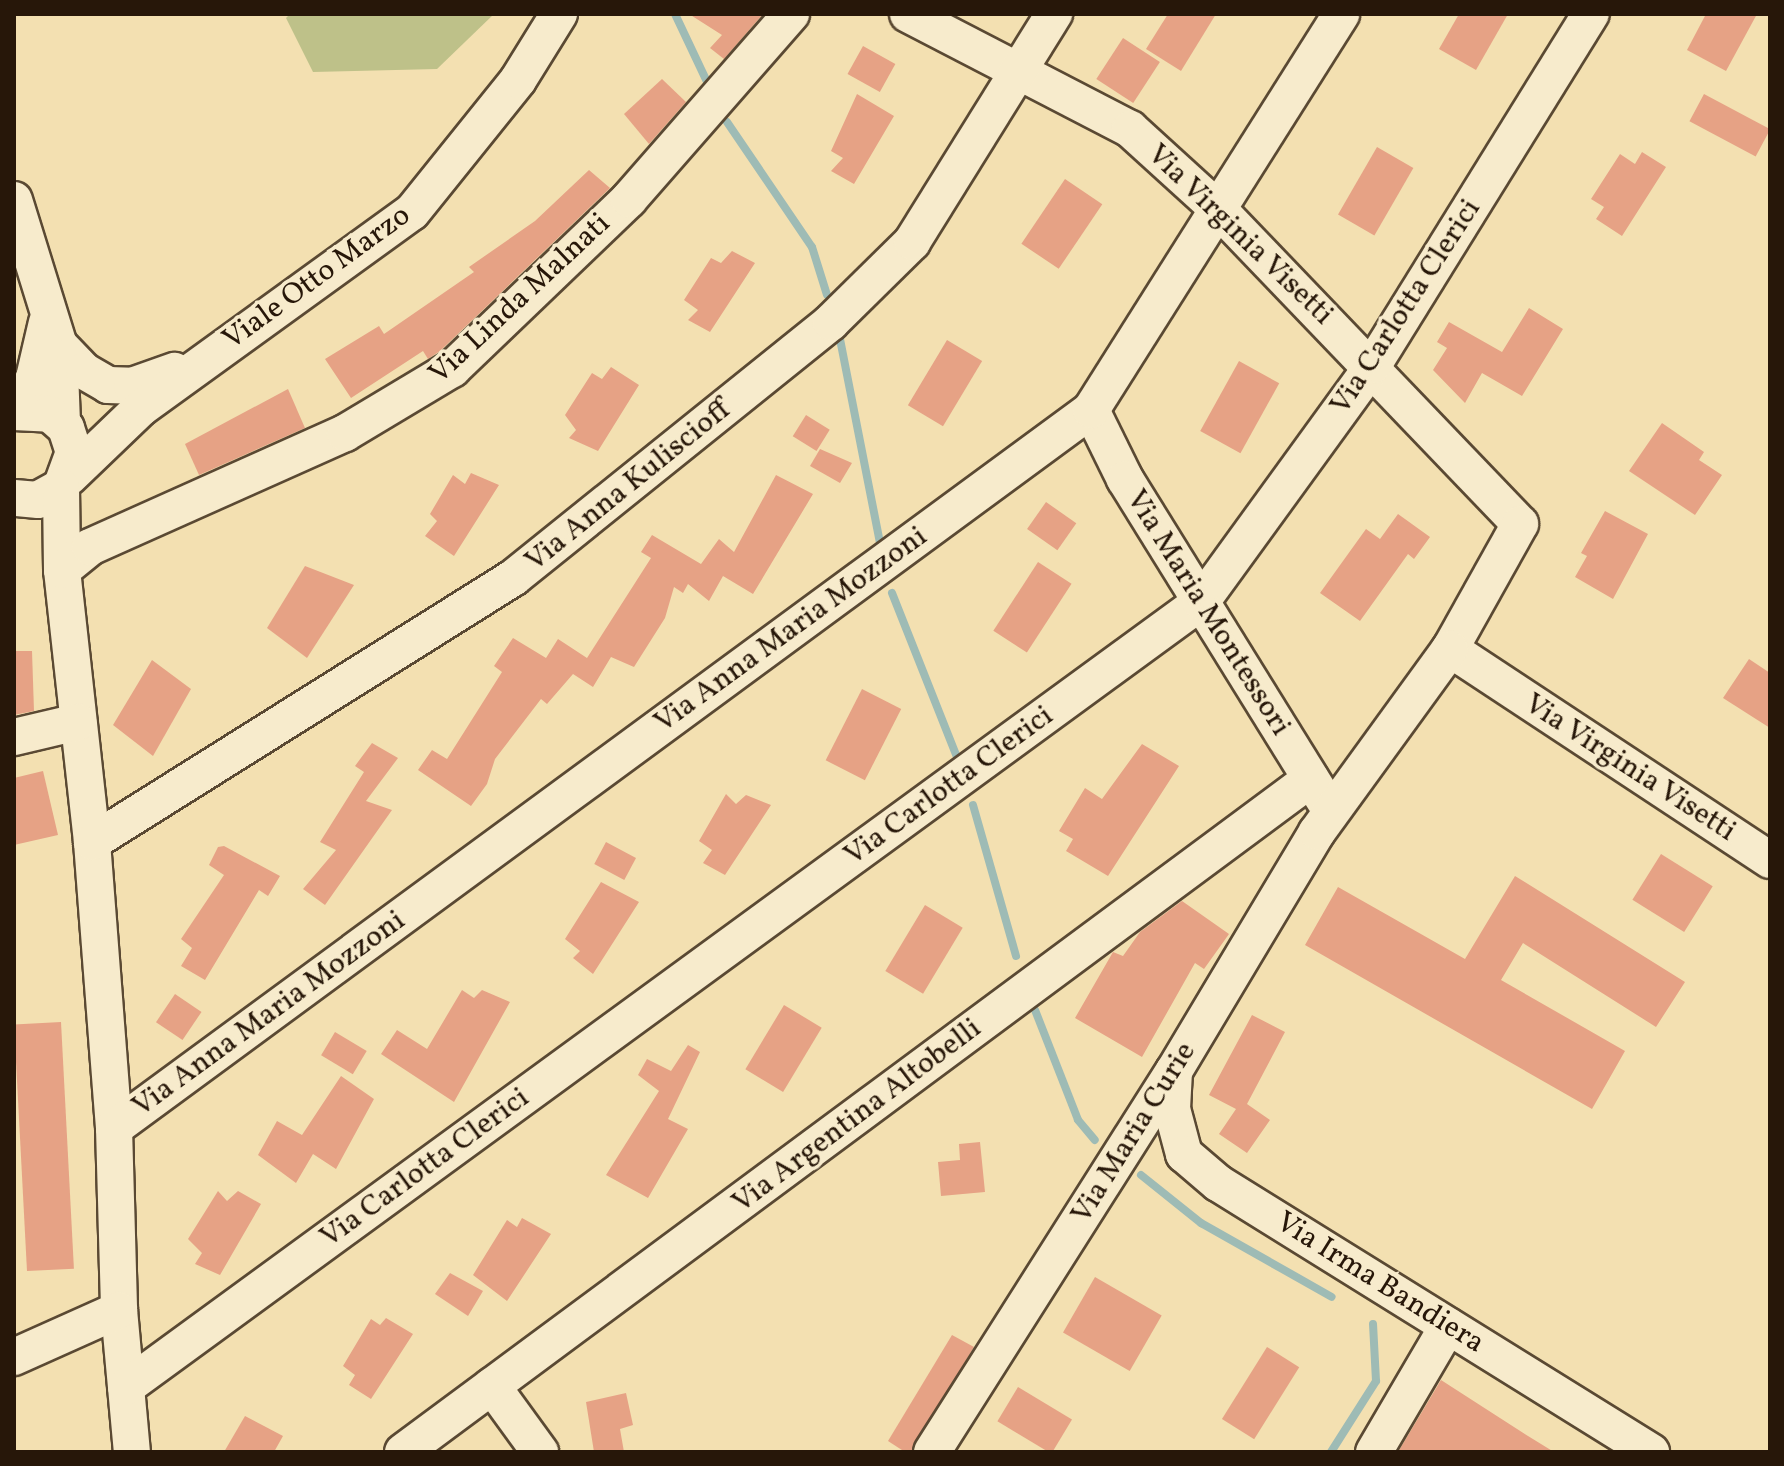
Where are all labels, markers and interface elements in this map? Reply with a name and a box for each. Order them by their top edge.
street label: Via Virginia Visetti [1139,136,1341,334]
street label: Via Carlotta Clerici [1323,193,1489,421]
street label: Viale Otto Marzo [216,198,418,358]
street label: Via Linda Malnati [422,206,618,392]
street label: Via Anna Kuliscioff [518,392,738,580]
street label: Via Maria Montessori [1118,483,1298,743]
street label: Via Anna Maria Mozzoni [648,519,934,741]
street label: Via Virginia Visetti [1517,686,1743,850]
street label: Via Carlotta Clerici [837,698,1061,874]
street label: Via Anna Maria Mozzoni [126,903,412,1125]
street label: Via Argentina Altobelli [725,1011,989,1221]
street label: Via Maria Curie [1064,1036,1204,1230]
street label: Via Carlotta Clerici [313,1080,537,1256]
street label: Via Irma Bandiera [1269,1204,1491,1362]

